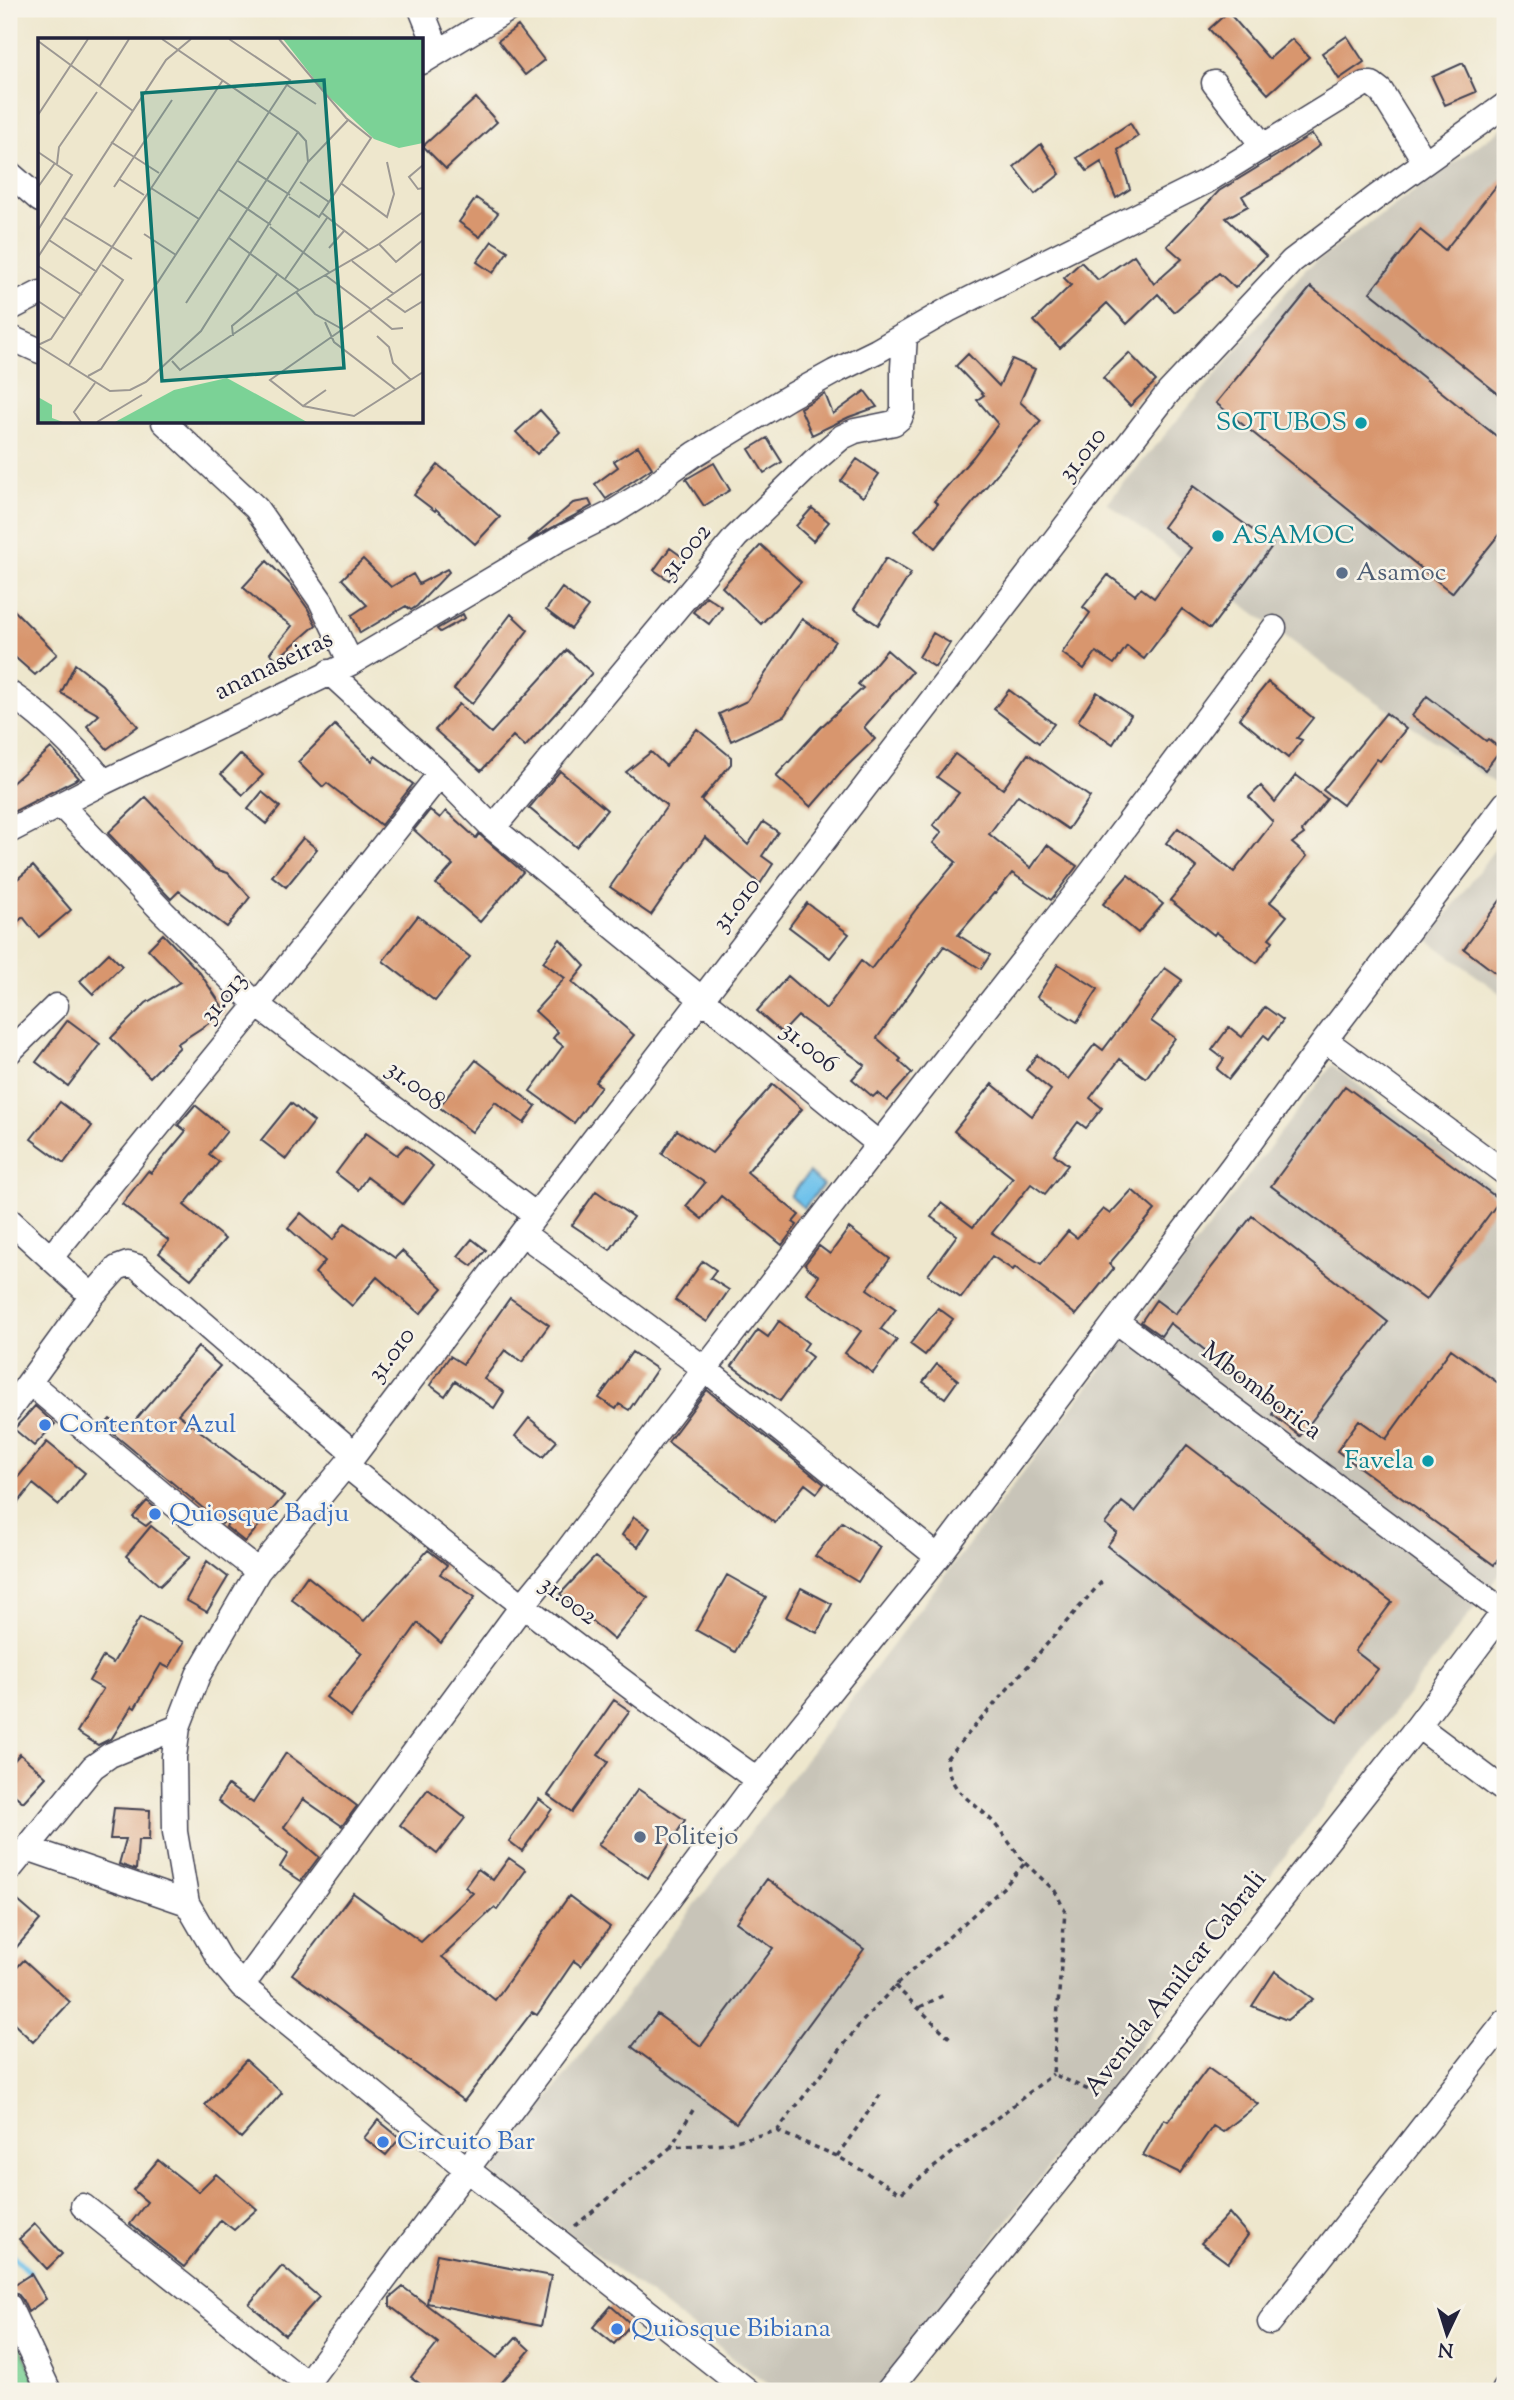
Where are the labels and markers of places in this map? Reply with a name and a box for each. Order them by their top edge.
place label: SOTUBOS [1216,405,1347,442]
marker: SOTUBOS [1353,415,1369,431]
place label: ASAMOC [1232,518,1355,555]
marker: ASAMOC [1210,528,1226,544]
place label: Asamoc [1356,555,1447,592]
marker: Asamoc [1334,565,1350,581]
place label: Contentor Azul [59,1407,236,1444]
marker: Contentor Azul [37,1417,53,1433]
place label: Favela [1344,1443,1414,1480]
marker: Favela [1420,1453,1436,1469]
place label: Quiosque Badju [169,1496,349,1533]
marker: Quiosque Badju [147,1506,163,1522]
place label: Politejo [654,1819,738,1856]
marker: Politejo [632,1829,648,1845]
place label: Circuito Bar [397,2124,535,2161]
marker: Circuito Bar [375,2134,391,2150]
place label: Quiosque Bibiana [631,2311,831,2348]
marker: Quiosque Bibiana [609,2321,625,2337]

